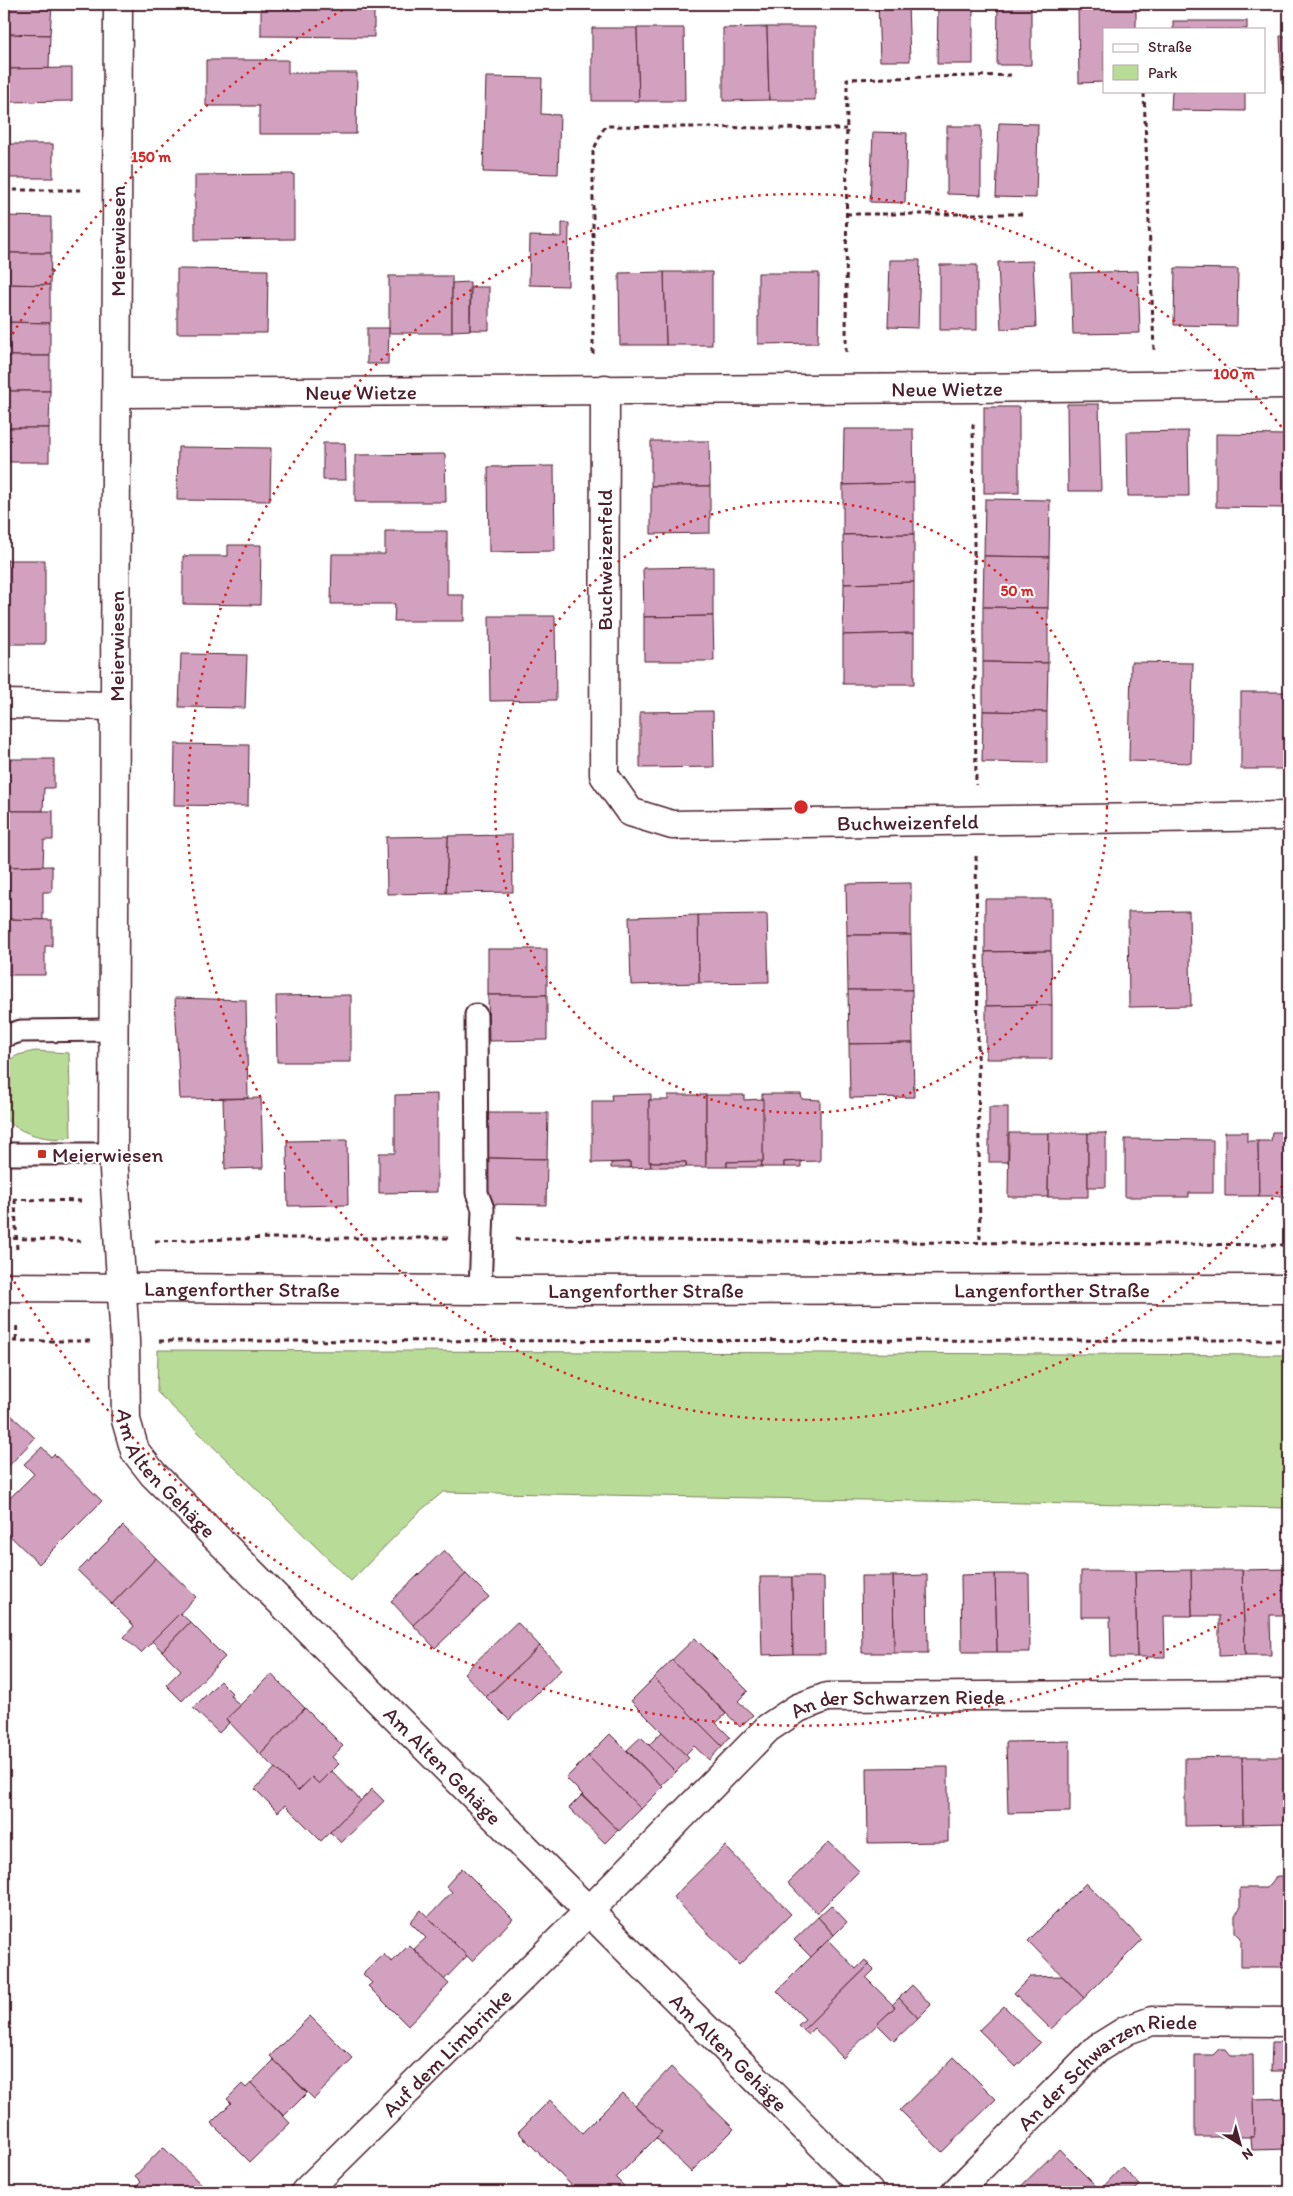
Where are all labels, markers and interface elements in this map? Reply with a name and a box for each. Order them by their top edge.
legend [1103,28,1266,92]
text: Straße [1148,38,1192,56]
text: Park [1148,64,1178,82]
text: 150 m [131,148,171,166]
street label: Meierwiesen [105,185,130,297]
text: 100 m [1213,365,1255,383]
street label: Neue Wietze [891,375,1003,401]
street label: Neue Wietze [305,379,417,404]
street label: Buchweizenfeld [592,489,617,631]
text: 50 m [1000,582,1034,600]
street label: Meierwiesen [104,590,129,702]
centre of rings [792,798,810,816]
street label: Buchweizenfeld [837,808,979,835]
place label: Meierwiesen [52,1142,164,1167]
marker: Meierwiesen [36,1148,48,1160]
street label: Langenforther Straße [144,1275,340,1302]
street label: Langenforther Straße [548,1277,744,1302]
street label: Langenforther Straße [954,1277,1150,1302]
street label: Am Alten Gehäge [113,1409,222,1543]
street label: An der Schwarzen Riede [785,1683,1005,1723]
street label: Am Alten Gehäge [379,1701,508,1829]
street label: Auf dem Limbrinke [377,1983,516,2121]
street label: Am Alten Gehäge [665,1988,794,2116]
street label: An der Schwarzen Riede [1012,2008,1197,2135]
north arrow [1216,2118,1266,2168]
text: N [1239,2144,1256,2164]

